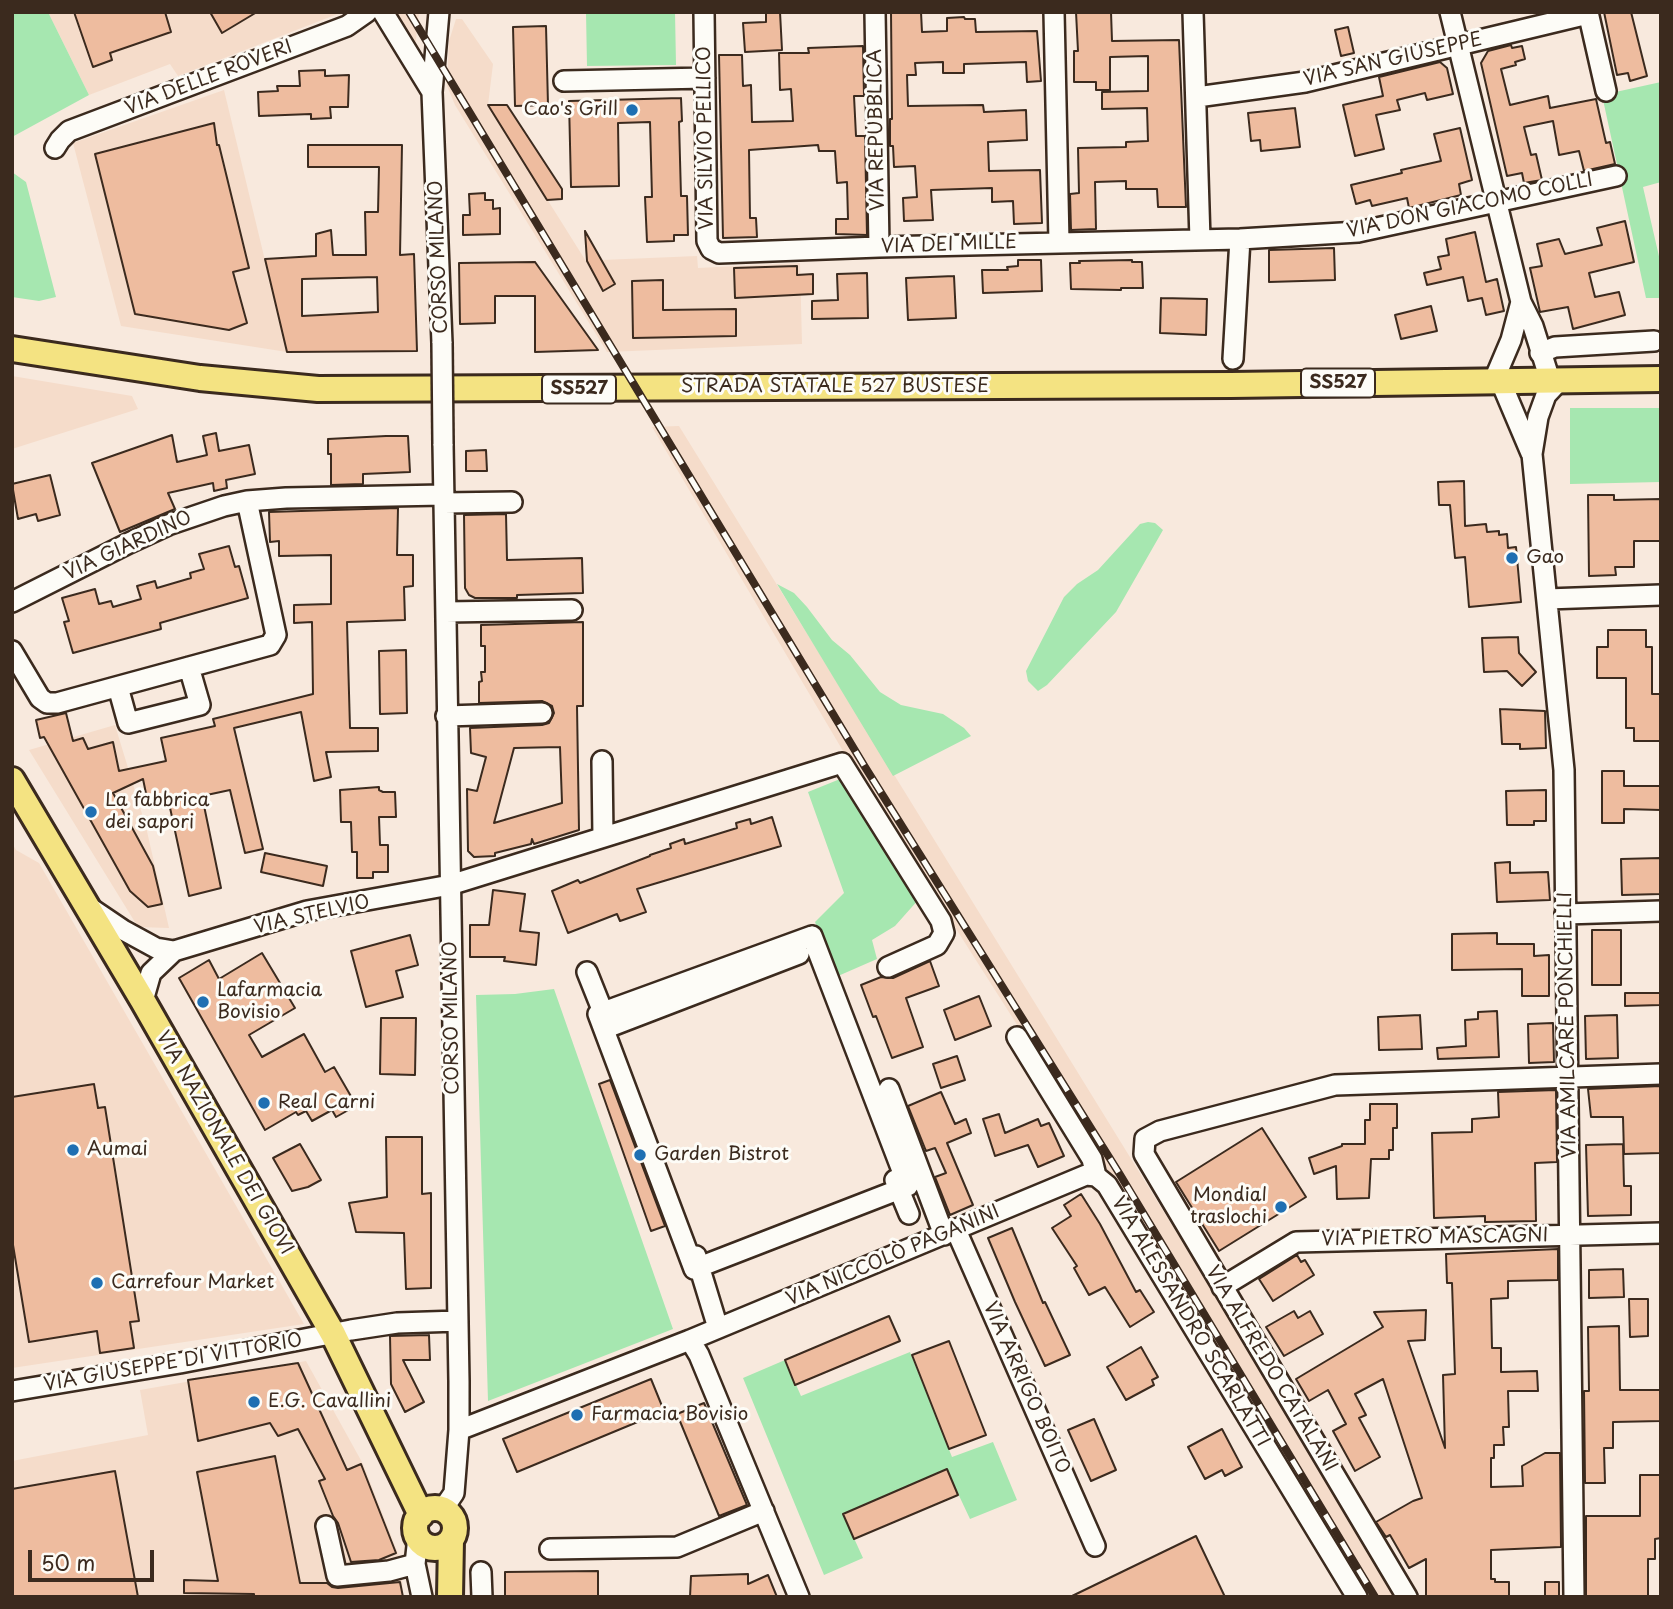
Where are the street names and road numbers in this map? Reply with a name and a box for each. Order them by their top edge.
street label: VIA SAN GIUSEPPE [1301,28,1485,92]
street label: VIA DELLE ROVERI [122,36,296,120]
street label: VIA SILVIO PELLICO [693,46,719,230]
street label: VIA REPUBBLICA [864,49,890,211]
street label: VIA DON GIACOMO COLLI [1345,169,1595,243]
street label: CORSO MILANO [425,180,453,334]
street label: VIA DEI MILLE [881,231,1017,259]
road number: SS527 [1301,368,1375,398]
road number: SS527 [542,374,616,404]
street label: STRADA STATALE 527 BUSTESE [681,376,989,398]
street label: VIA GIARDINO [61,506,195,586]
street label: VIA STELVIO [252,891,372,939]
street label: VIA AMILCARE PONCHIELLI [1554,892,1582,1158]
street label: CORSO MILANO [439,941,465,1095]
street label: VIA NAZIONALE DEI GIOVI [151,1027,297,1259]
street label: VIA ALESSANDRO SCARLATTI [1106,1193,1274,1451]
street label: VIA NICCOLÒ PAGANINI [783,1201,1003,1311]
street label: VIA PIETRO MASCAGNI [1321,1225,1549,1251]
street label: VIA ALFREDO CATALANI [1200,1262,1342,1476]
street label: VIA ARRIGO BOITO [978,1299,1074,1477]
street label: VIA GIUSEPPE DI VITTORIO [42,1329,304,1397]

